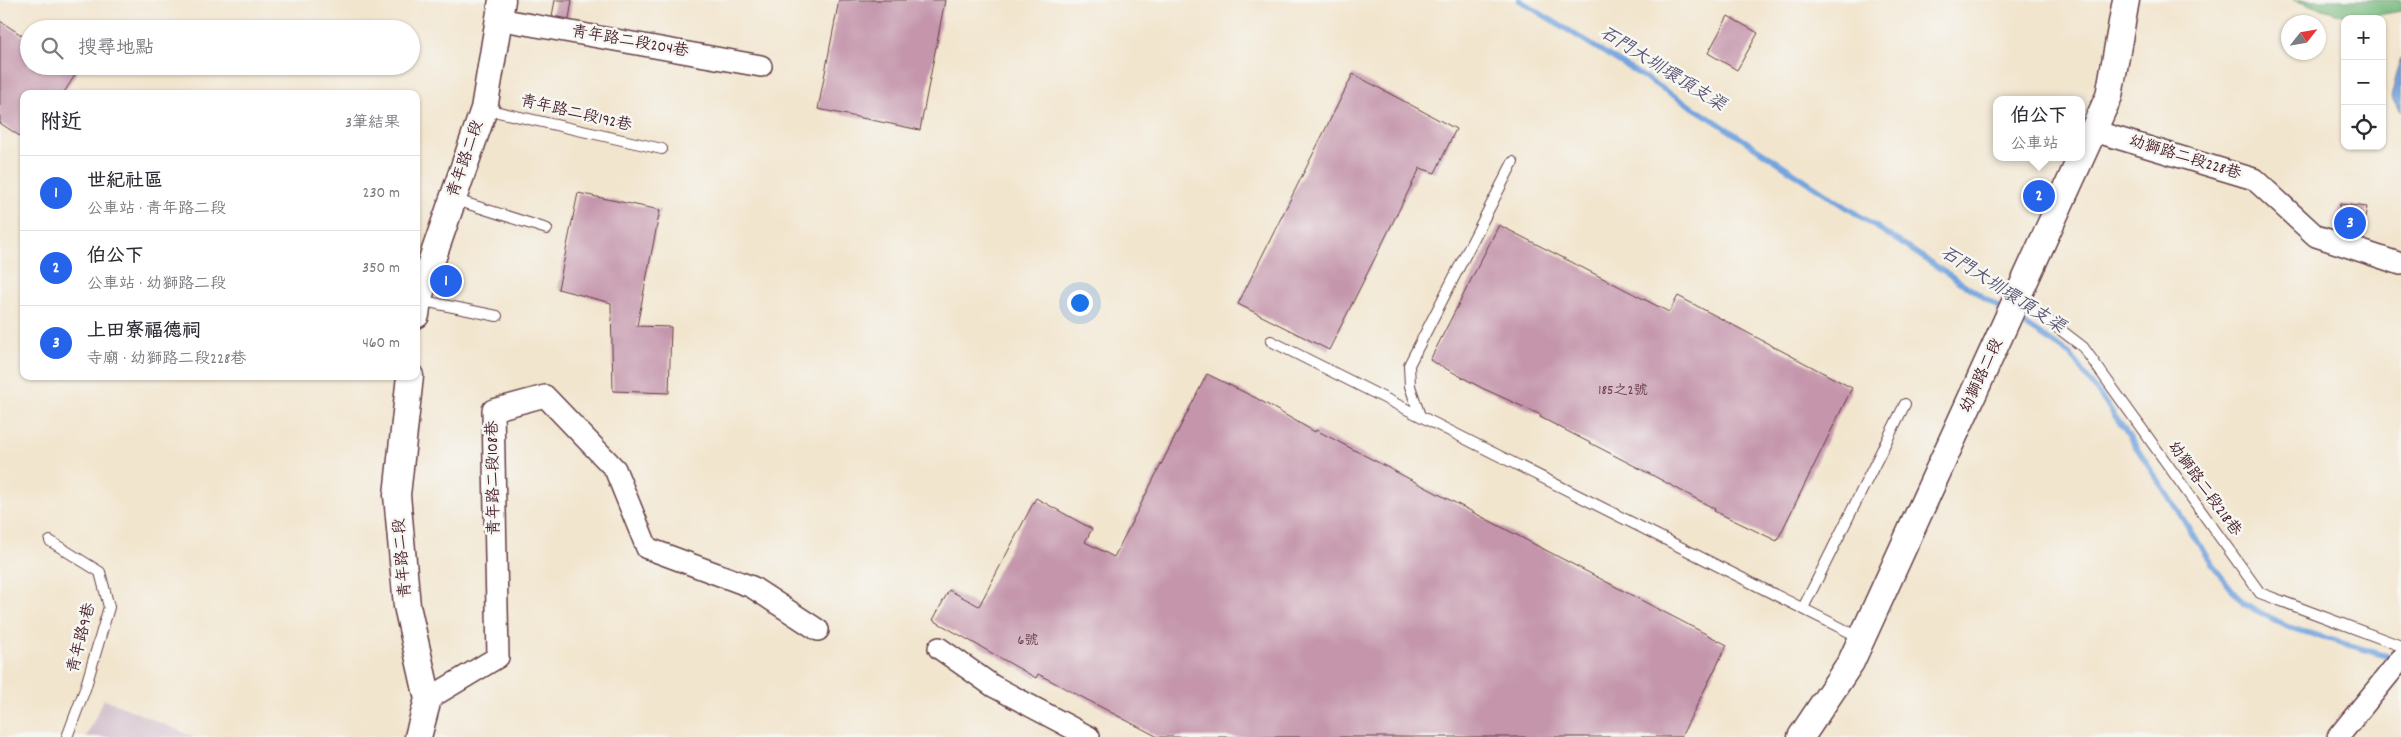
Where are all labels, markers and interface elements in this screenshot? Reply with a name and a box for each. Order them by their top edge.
north arrow [2281,15,2326,60]
map controls [2341,15,2386,150]
button: + [2341,15,2386,60]
search box [20,20,420,75]
street label: 青年路二段204巷 [570,20,690,64]
water label: 石門大圳環頂支渠 [1594,21,1731,120]
icon: search [38,34,66,62]
text: 搜尋地點 [78,36,154,63]
button: − [2341,60,2386,105]
street label: 青年路二段192巷 [518,90,634,138]
popup [1993,96,2085,161]
text: 伯公下 [2010,104,2068,131]
button: locate [2341,105,2386,150]
text: 附近 [40,109,82,139]
text: 3筆結果 [345,112,400,135]
street label: 青年路二段 [442,117,490,201]
street label: 幼獅路二段228巷 [2126,130,2244,186]
text: 公車站 [2010,133,2059,156]
text: 世紀社區 [87,169,163,196]
pin: 2 [2023,177,2055,215]
text: 1 [54,182,58,205]
text: 230 m [363,182,400,205]
text: 公車站 · 青年路二段 [87,198,226,221]
pin: 3 [2334,204,2366,242]
water label: 石門大圳環頂支渠 [1935,241,2071,342]
text: 伯公下 [87,244,144,271]
text: 2 [53,257,60,280]
text: 350 m [362,257,400,280]
pin: 1 [430,262,462,300]
text: 公車站 · 幼獅路二段 [87,273,226,296]
your location [1067,290,1093,316]
text: 上田寮福德祠 [87,319,201,346]
text: 3 [52,332,60,355]
text: 460 m [362,332,400,355]
street label: 幼獅路二段 [1955,335,2009,417]
text: 寺廟 · 幼獅路二段228巷 [87,348,246,371]
house number: 185之2號 [1598,381,1648,401]
street label: 青年路二段108巷 [482,420,506,536]
street label: 幼獅路二段218巷 [2162,437,2246,541]
street label: 青年路二段 [388,517,418,599]
street label: 青年路9巷 [62,601,102,675]
house number: 6號 [1018,631,1038,651]

